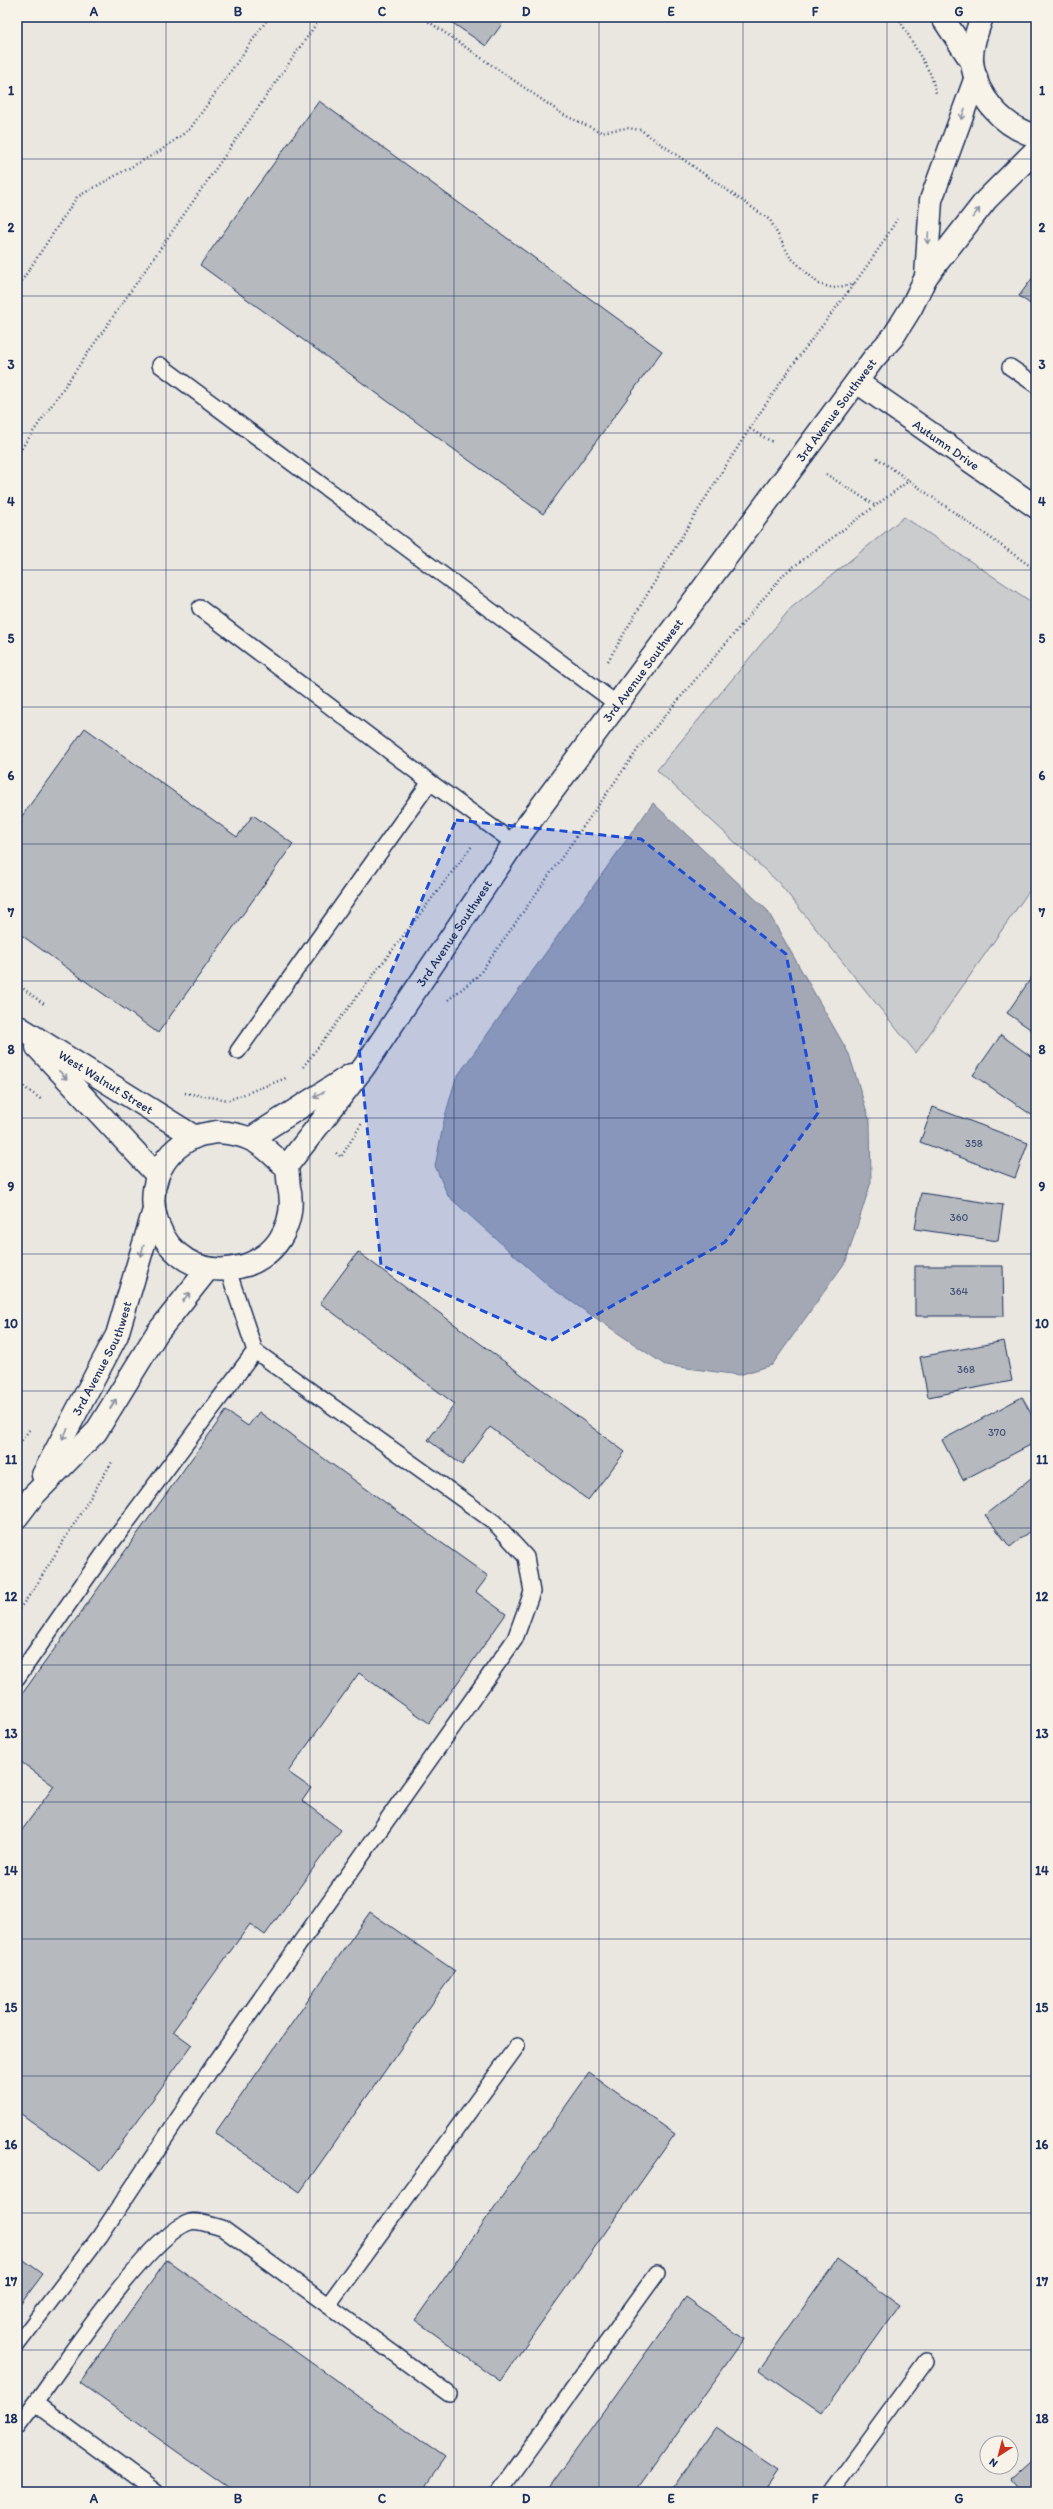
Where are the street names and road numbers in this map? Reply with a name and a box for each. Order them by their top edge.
street label: 3rd Avenue Southwest [792,355,879,464]
street label: Autumn Drive [910,416,982,473]
street label: 3rd Avenue Southwest [599,615,686,724]
street label: 3rd Avenue Southwest [413,877,495,989]
street label: West Walnut Street [56,1046,156,1117]
street label: 3rd Avenue Southwest [68,1299,134,1418]

